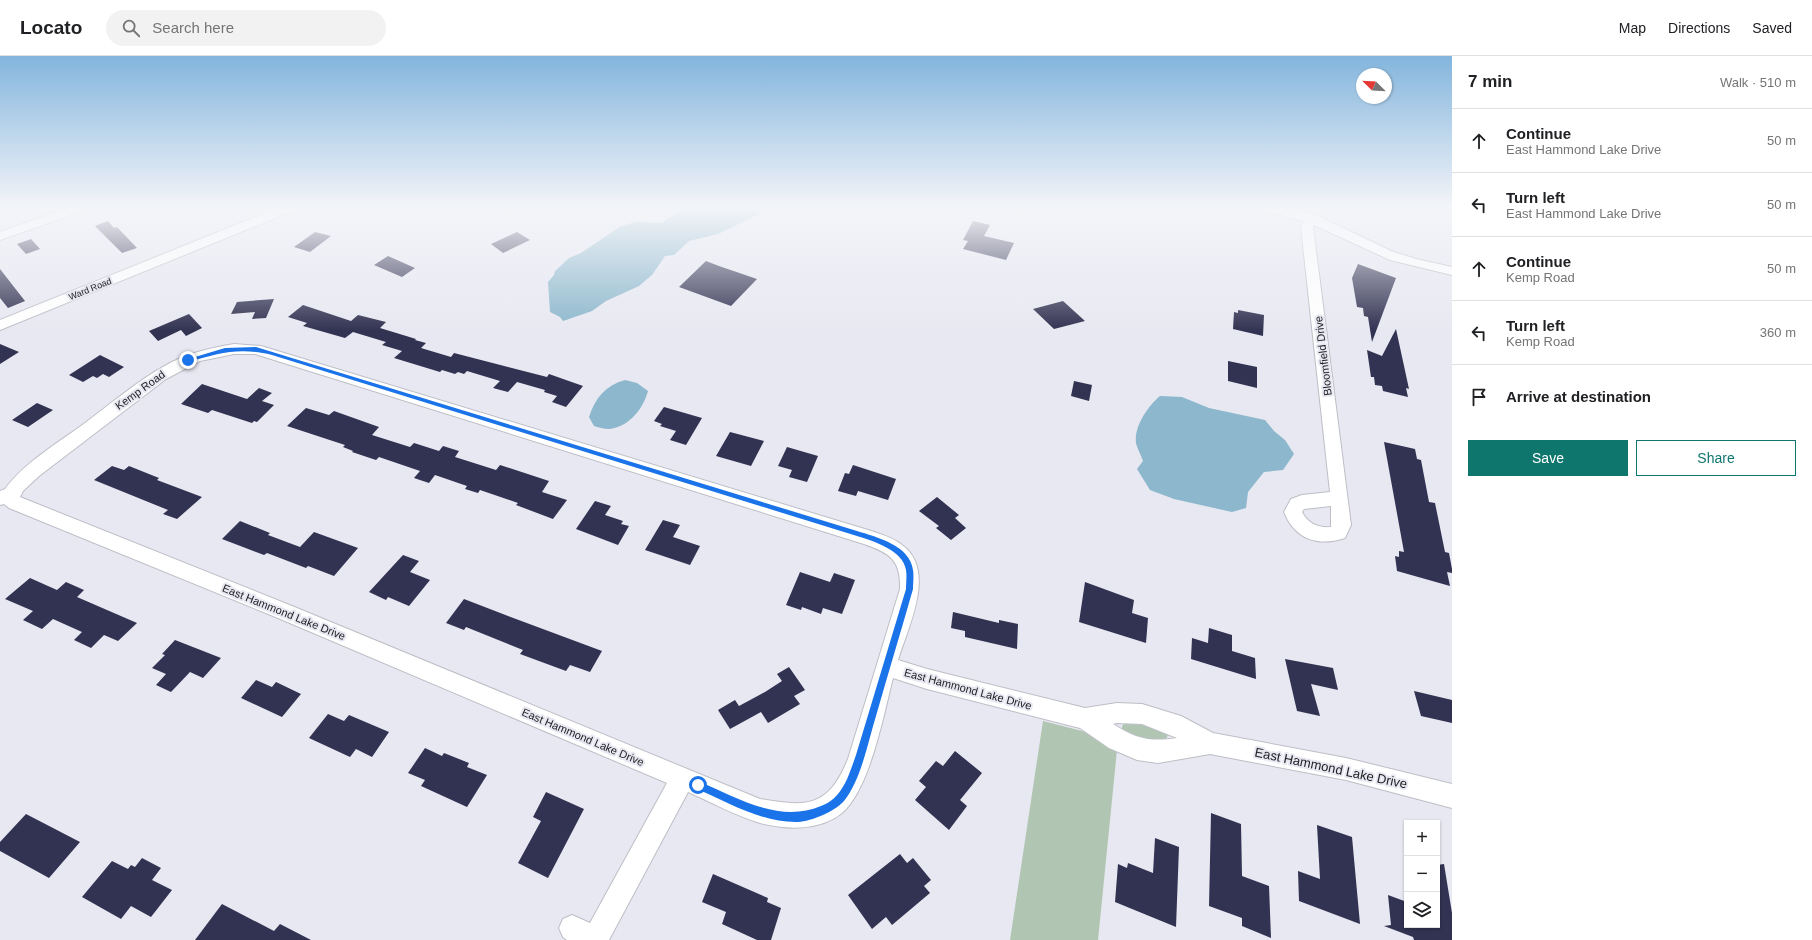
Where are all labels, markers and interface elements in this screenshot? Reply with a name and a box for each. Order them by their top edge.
search box [106,10,386,46]
text: Locato [20,17,82,38]
icon: search [120,17,142,39]
text: Search here [152,19,234,36]
text: Map [1619,20,1646,36]
text: Directions [1668,20,1730,36]
text: Saved [1752,20,1792,36]
north arrow [1356,68,1392,104]
text: 7 min [1468,72,1512,91]
text: Walk · 510 m [1720,75,1796,90]
text: Continue [1506,125,1571,142]
icon: ahead [1468,130,1490,152]
text: 50 m [1767,133,1796,148]
text: East Hammond Lake Drive [1506,142,1661,157]
text: Turn left [1506,189,1565,206]
icon: left [1468,194,1490,216]
text: 50 m [1767,197,1796,212]
text: East Hammond Lake Drive [1506,206,1661,221]
text: Continue [1506,253,1571,270]
icon: ahead [1468,258,1490,280]
text: 50 m [1767,261,1796,276]
text: Kemp Road [1506,270,1575,285]
street label: Ward Road [67,276,113,302]
street label: Bloomfield Drive [1312,316,1334,396]
text: Turn left [1506,317,1565,334]
icon: left [1468,322,1490,344]
text: 360 m [1760,325,1796,340]
text: Kemp Road [1506,334,1575,349]
route end [179,351,197,369]
street label: Kemp Road [113,368,167,412]
icon: arrive [1468,386,1490,408]
text: Arrive at destination [1506,388,1651,405]
button: Save [1468,440,1628,476]
button: Share [1636,440,1796,476]
street label: East Hammond Lake Drive [221,582,347,642]
street label: East Hammond Lake Drive [903,666,1033,712]
street label: East Hammond Lake Drive [520,706,646,768]
street label: East Hammond Lake Drive [1253,745,1409,791]
route start [689,776,707,794]
map controls [1404,820,1440,928]
button: + [1404,820,1440,856]
button: − [1404,856,1440,892]
button: layers [1404,892,1440,928]

